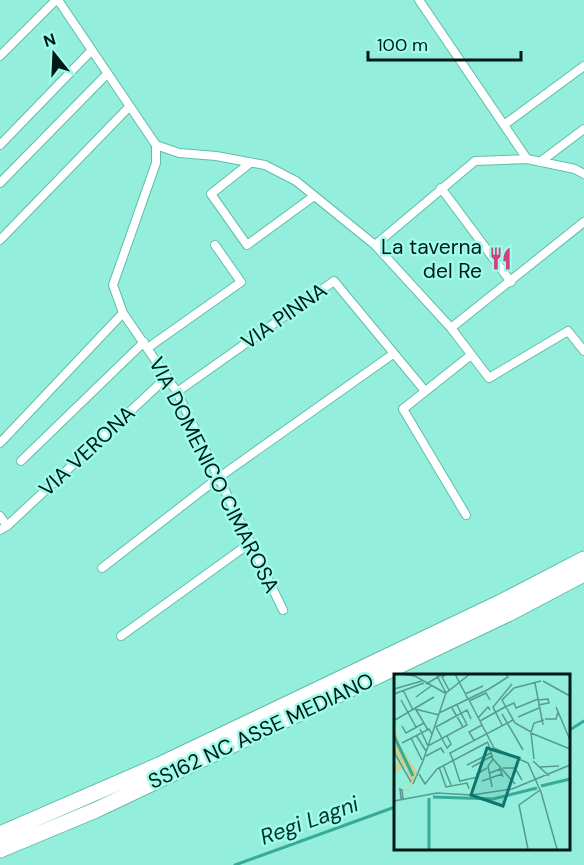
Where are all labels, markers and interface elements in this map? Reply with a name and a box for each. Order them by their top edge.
north arrow [24,24,84,84]
scale bar [368,24,521,62]
text: N [41,28,58,52]
text: 100 m [377,33,428,57]
place label: La taverna del Re [381,233,482,285]
restaurant icon: La taverna del Re [487,246,513,272]
street label: VIA PINNA [236,276,332,356]
street label: VIA DOMENICO CIMAROSA [142,352,286,598]
street label: VIA VERONA [33,399,141,503]
street label: SS162 NC ASSE MEDIANO [144,666,378,796]
inset map [394,674,569,850]
water label: Regi Lagni [256,789,363,852]

